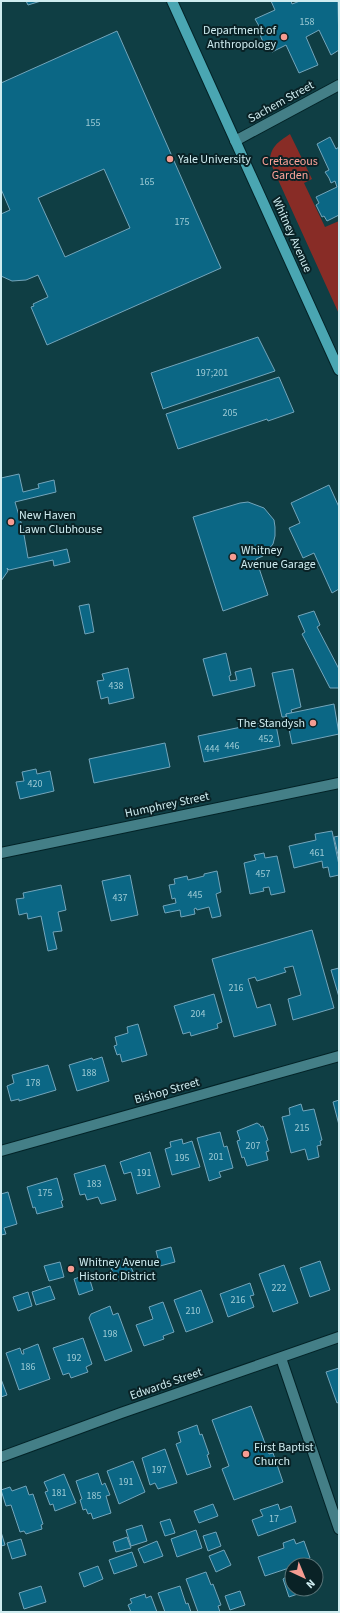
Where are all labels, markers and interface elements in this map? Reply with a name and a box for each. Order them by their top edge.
house number: 158 [300,15,314,29]
place label: Department of Anthropology [203,22,276,53]
marker: Department of Anthropology [279,32,289,42]
street label: Sachem Street [245,77,317,127]
house number: 155 [86,116,100,130]
place label: Yale University [177,151,251,168]
park label: Cretaceous Garden [262,153,318,184]
marker: Yale University [165,154,175,164]
house number: 165 [140,175,154,189]
street label: Whitney Avenue [268,195,316,275]
house number: 175 [175,215,189,229]
house number: 197;201 [196,366,228,380]
house number: 205 [223,406,237,420]
place label: New Haven Lawn Clubhouse [19,507,102,538]
marker: New Haven Lawn Clubhouse [6,517,16,527]
place label: Whitney Avenue Garage [241,542,316,573]
marker: Whitney Avenue Garage [228,552,238,562]
house number: 438 [109,679,123,693]
place label: The Standysh [237,715,305,732]
marker: The Standysh [308,718,318,728]
house number: 452 [259,732,273,746]
house number: 446 [225,739,239,753]
house number: 444 [205,742,219,756]
house number: 420 [28,777,42,791]
street label: Humphrey Street [123,788,211,822]
house number: 461 [310,846,324,860]
house number: 457 [256,867,270,881]
house number: 445 [188,888,202,902]
house number: 437 [113,891,127,905]
house number: 216 [229,981,243,995]
house number: 204 [191,1007,205,1021]
house number: 188 [82,1066,96,1080]
street label: Bishop Street [132,1074,202,1108]
house number: 178 [26,1076,40,1090]
house number: 215 [295,1121,309,1135]
house number: 207 [246,1139,260,1153]
house number: 201 [209,1150,223,1164]
house number: 195 [175,1151,189,1165]
house number: 191 [137,1166,151,1180]
house number: 183 [87,1177,101,1191]
house number: 175 [38,1186,52,1200]
place label: Whitney Avenue Historic District [79,1254,160,1285]
marker: Whitney Avenue Historic District [66,1264,76,1274]
house number: 222 [272,1281,286,1295]
house number: 216 [231,1293,245,1307]
house number: 210 [186,1304,200,1318]
house number: 198 [103,1327,117,1341]
house number: 192 [67,1351,81,1365]
house number: 186 [21,1360,35,1374]
street label: Edwards Street [127,1364,205,1404]
place label: First Baptist Church [254,1439,314,1470]
marker: First Baptist Church [241,1449,251,1459]
house number: 197 [152,1463,166,1477]
house number: 191 [119,1475,133,1489]
house number: 181 [52,1486,66,1500]
house number: 185 [87,1489,101,1503]
house number: 17 [269,1512,279,1526]
north arrow [284,1557,324,1597]
text: N [303,1576,318,1592]

